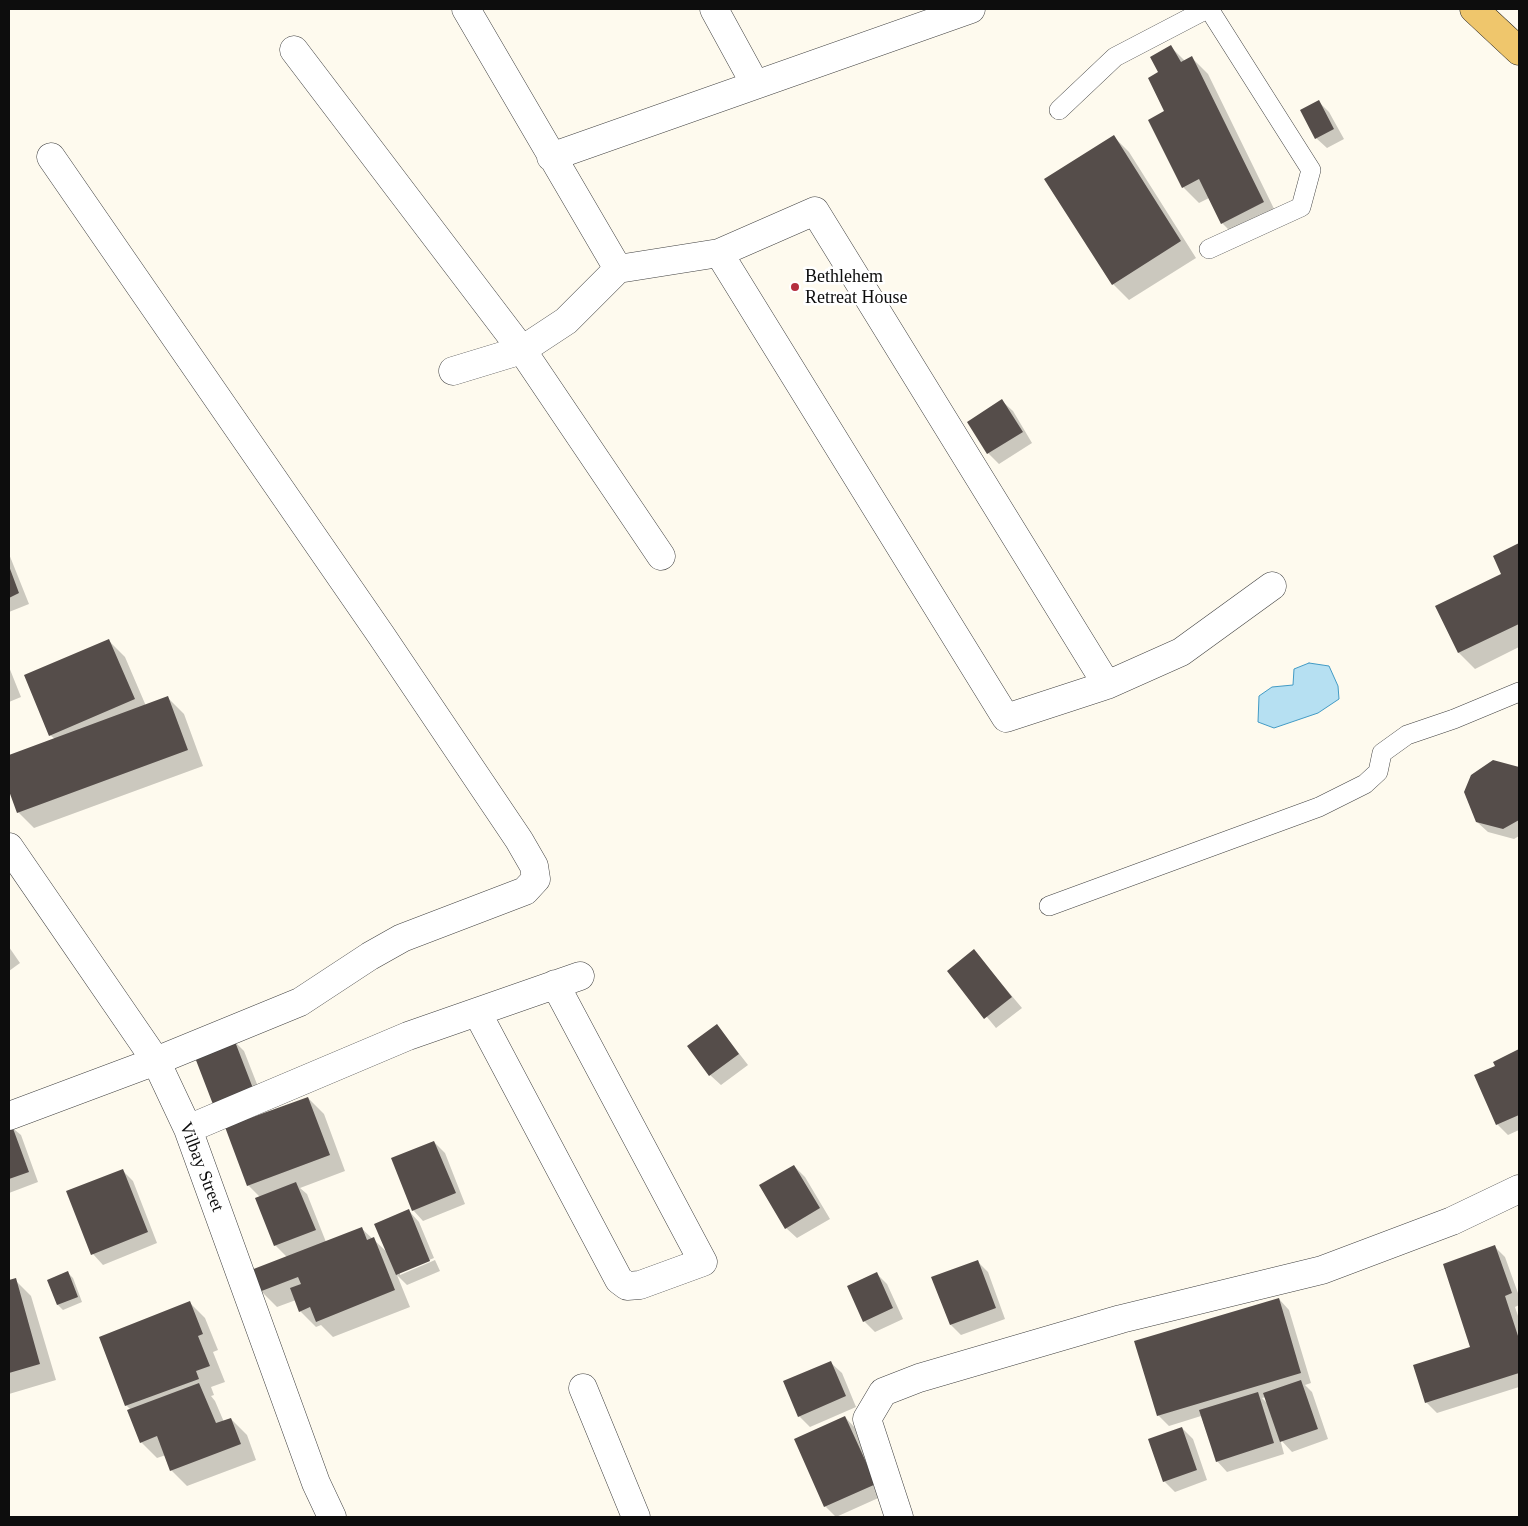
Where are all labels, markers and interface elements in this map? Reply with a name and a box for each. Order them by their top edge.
place label: Bethlehem Retreat House [805,266,907,308]
marker: Bethlehem Retreat House [789,281,801,293]
street label: Vilbay Street [174,1119,228,1215]

